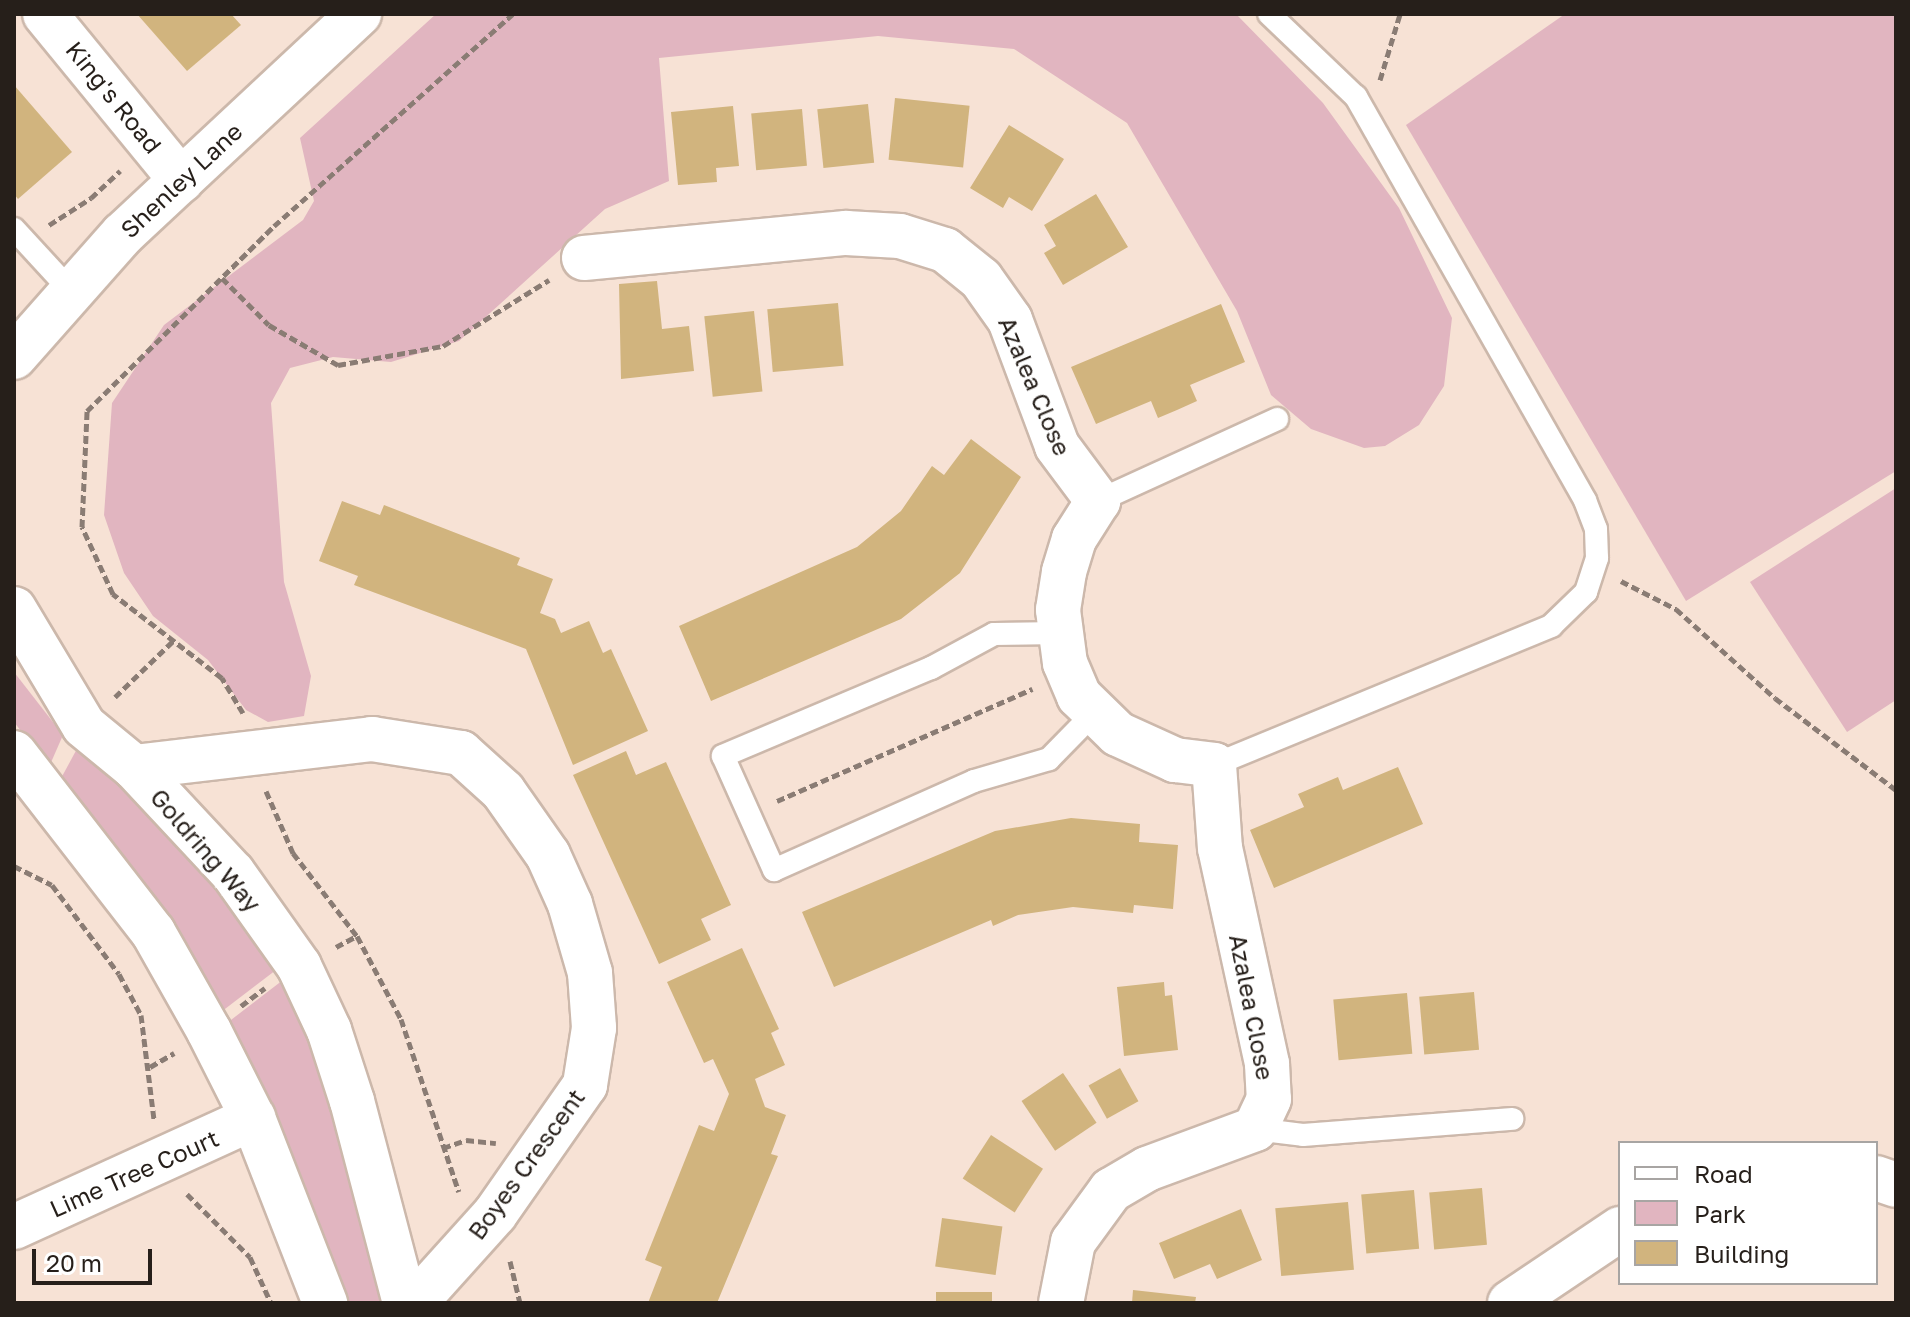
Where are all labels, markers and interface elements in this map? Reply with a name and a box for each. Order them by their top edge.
street label: King's Road [60,35,168,159]
street label: Shenley Lane [114,117,248,243]
street label: Azalea Close [993,312,1077,460]
street label: Goldring Way [145,783,267,917]
street label: Azalea Close [1224,932,1280,1082]
street label: Boyes Crescent [462,1083,590,1245]
street label: Lime Tree Court [45,1123,223,1223]
legend [1618,1141,1878,1285]
text: Road [1694,1159,1753,1188]
text: Park [1694,1199,1746,1228]
scale bar [36,1233,156,1283]
text: Building [1694,1239,1789,1268]
text: 20 m [46,1248,102,1277]

